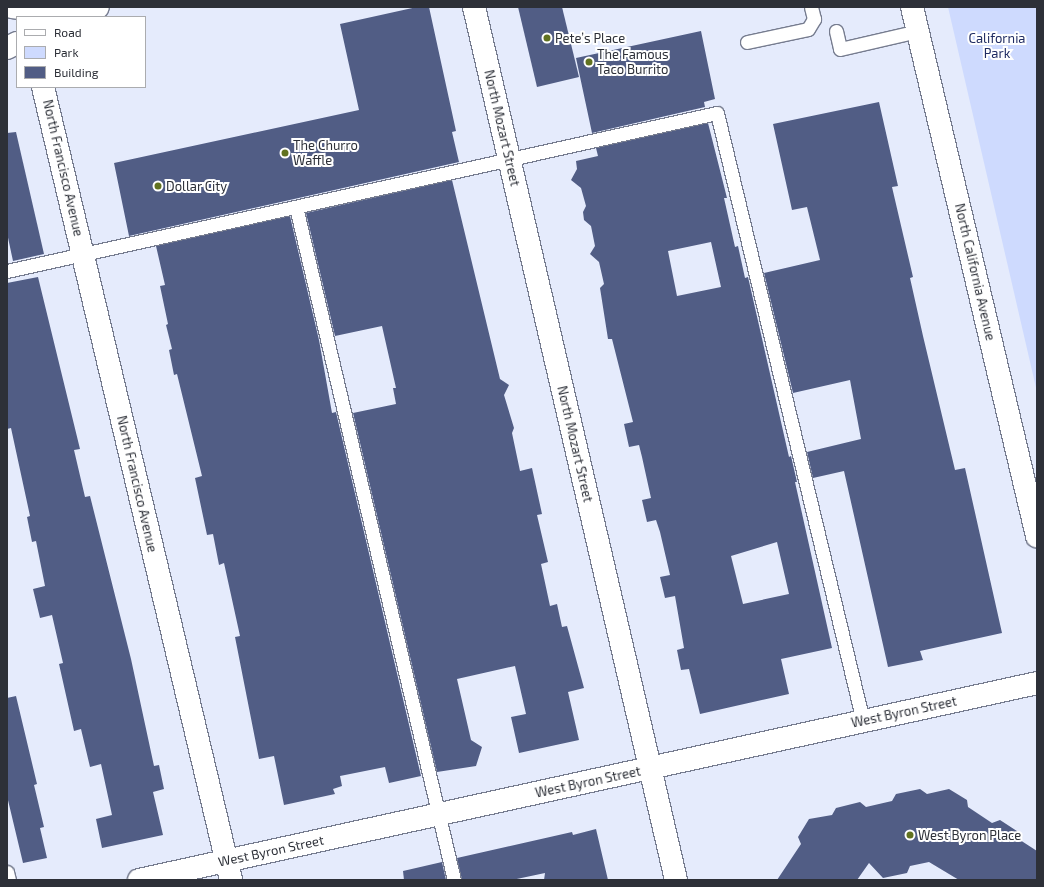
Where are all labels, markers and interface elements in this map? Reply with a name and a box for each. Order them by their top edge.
legend [16,16,146,88]
text: Road [54,25,82,39]
place label: Pete’s Place [555,30,625,46]
park label: California Park [969,31,1025,62]
marker: Pete’s Place [542,33,552,43]
text: Park [54,45,79,59]
place label: The Famous Taco Burrito [597,47,669,78]
marker: The Famous Taco Burrito [584,57,594,67]
text: Building [54,65,98,79]
street label: North Mozart Street [481,68,523,188]
street label: North Francisco Avenue [40,98,86,238]
place label: The Churro Waffle [293,138,358,169]
marker: The Churro Waffle [280,148,290,158]
place label: Dollar City [166,178,227,194]
marker: Dollar City [153,181,163,191]
street label: North California Avenue [952,202,998,342]
street label: North Mozart Street [554,384,596,504]
street label: North Francisco Avenue [114,414,160,554]
street label: West Byron Street [850,693,958,731]
street label: West Byron Street [534,763,642,801]
place label: West Byron Place [918,827,1021,843]
marker: West Byron Place [905,830,915,840]
street label: West Byron Street [217,832,325,870]

